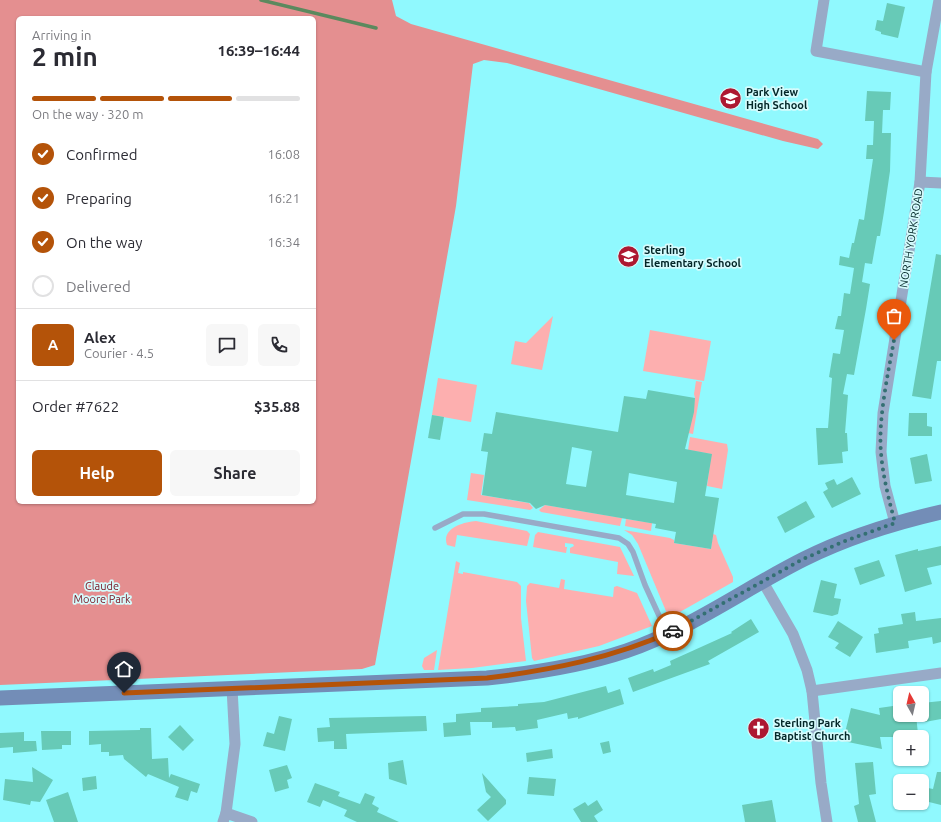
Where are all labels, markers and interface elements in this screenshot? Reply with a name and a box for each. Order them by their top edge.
text: Arriving in [32,28,91,42]
text: 2 min [32,42,98,71]
text: 16:39–16:44 [217,42,300,59]
school or university icon: Park View High School [717,85,743,111]
place label: Park View High School [746,86,808,111]
text: On the way · 320 m [32,107,144,121]
icon: check [32,143,54,165]
text: Confirmed [66,146,138,163]
text: 16:08 [267,147,300,161]
icon: check [32,187,54,209]
street label: NORTH YORK ROAD [897,187,925,289]
text: Preparing [66,190,132,207]
text: 16:21 [267,191,300,205]
icon: check [32,231,54,253]
text: On the way [66,234,142,251]
text: 16:34 [267,235,300,249]
school or university icon: Sterling Elementary School [616,243,642,269]
place label: Sterling Elementary School [644,244,742,269]
text: Delivered [66,278,131,295]
pin [877,299,911,340]
icon: bag [883,305,905,327]
button: chat [206,324,248,366]
button: phone [258,324,300,366]
text: Alex [84,329,116,346]
text: A [48,336,58,353]
text: Courier · 4.5 [84,346,154,360]
text: Order #7622 [32,398,119,415]
text: $35.88 [254,398,300,415]
button: Help [32,450,162,496]
button: Share [170,450,300,496]
park label: Claude Moore Park [73,580,131,605]
courier [653,611,693,651]
icon: car [662,620,684,642]
pin [107,652,141,693]
icon: home [113,658,135,680]
north arrow [893,686,929,722]
map controls [893,686,929,810]
church icon: Sterling Park Baptist Church [745,716,771,742]
place label: Sterling Park Baptist Church [774,717,850,742]
button: + [893,730,929,766]
button: − [893,774,929,810]

